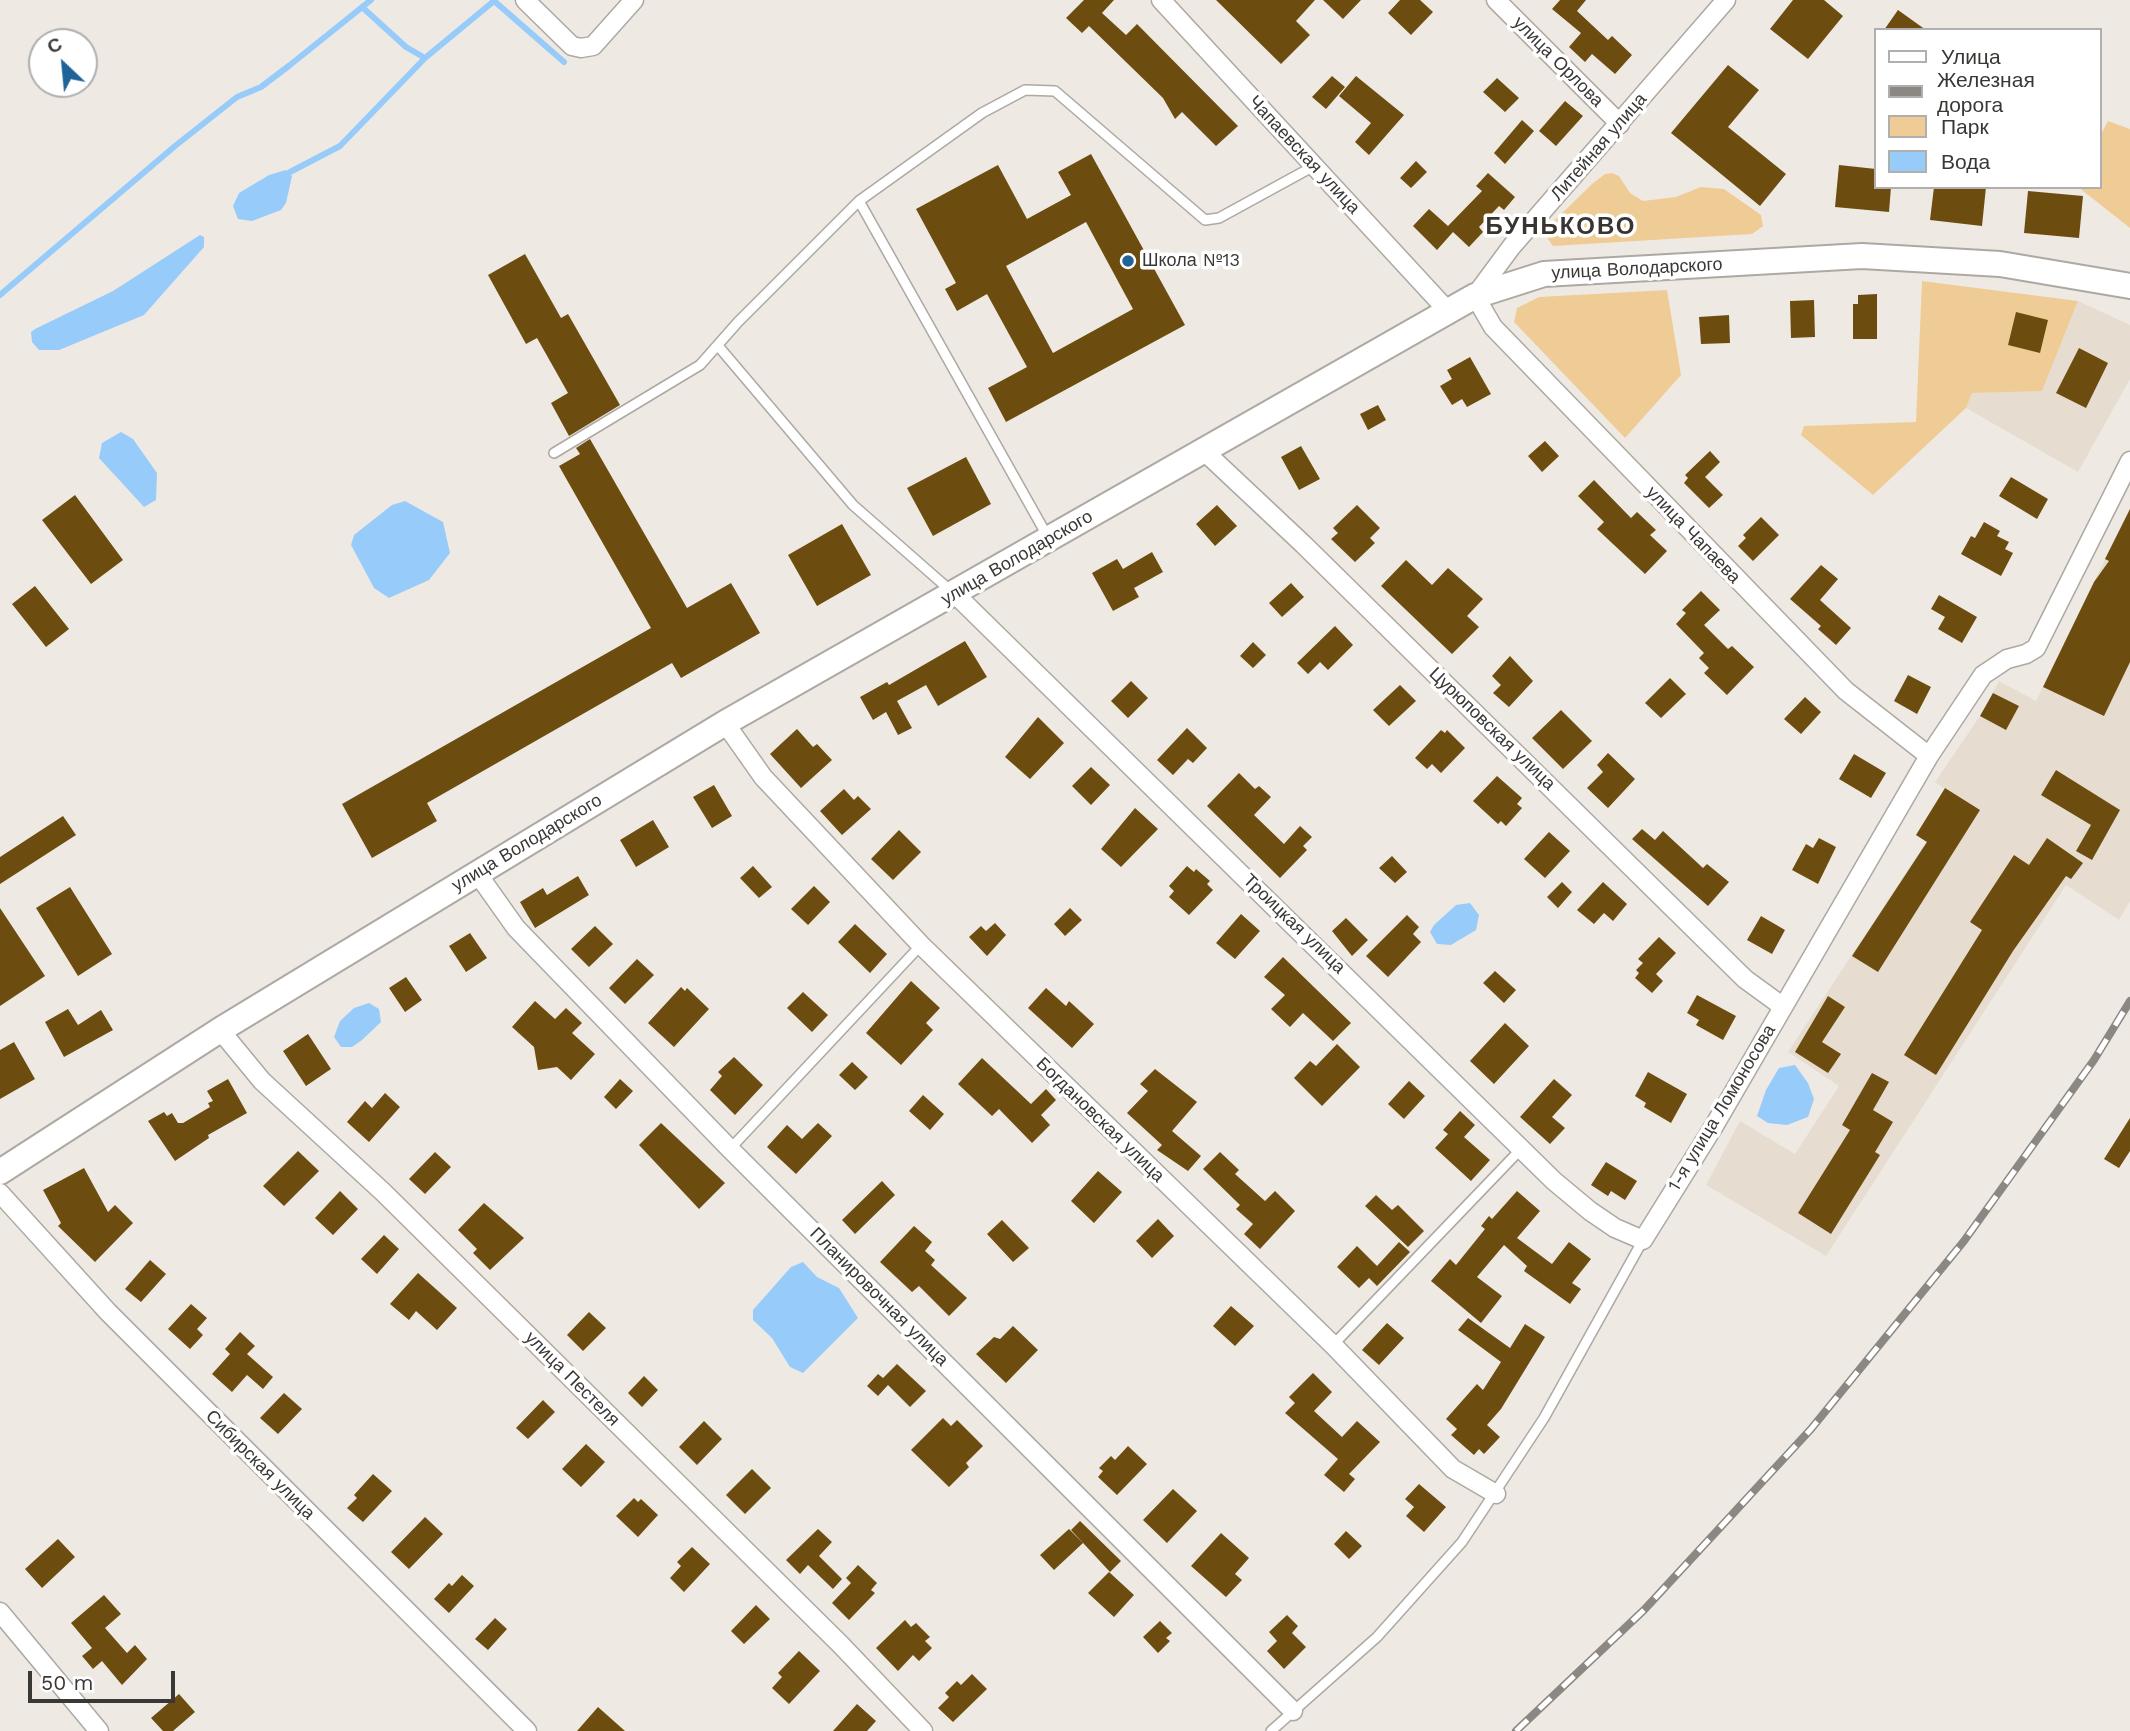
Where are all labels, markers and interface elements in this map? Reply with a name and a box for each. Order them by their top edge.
street label: улица Орлова [1508,12,1608,112]
north arrow [28,28,98,98]
legend [1874,28,2102,189]
text: С [43,32,66,59]
text: Улица [1941,44,2001,69]
text: Железная дорога [1937,67,2035,117]
street label: Литейная улица [1546,89,1652,205]
street label: Чапаевская улица [1244,91,1364,219]
text: Парк [1941,114,1989,139]
text: Вода [1941,149,1990,174]
district label: БУНЬКОВО [1487,213,1635,241]
place label: Школа №13 [1142,250,1240,272]
marker: Школа №13 [1120,253,1136,269]
street label: улица Володарского [1551,254,1723,284]
street label: улица Чапаева [1641,482,1745,588]
street label: улица Володарского [937,506,1097,610]
street label: Цурюповская улица [1424,663,1560,795]
street label: улица Володарского [448,790,606,896]
street label: Троицкая улица [1238,870,1350,978]
street label: 1-я улица Ломоносова [1664,1021,1780,1195]
street label: Богдановская улица [1031,1053,1169,1187]
street label: Планировочная улица [805,1223,953,1371]
street label: улица Пестеля [520,1327,624,1431]
street label: Сибирская улица [201,1406,319,1524]
scale bar [32,1658,178,1702]
text: 50 m [41,1670,93,1695]

